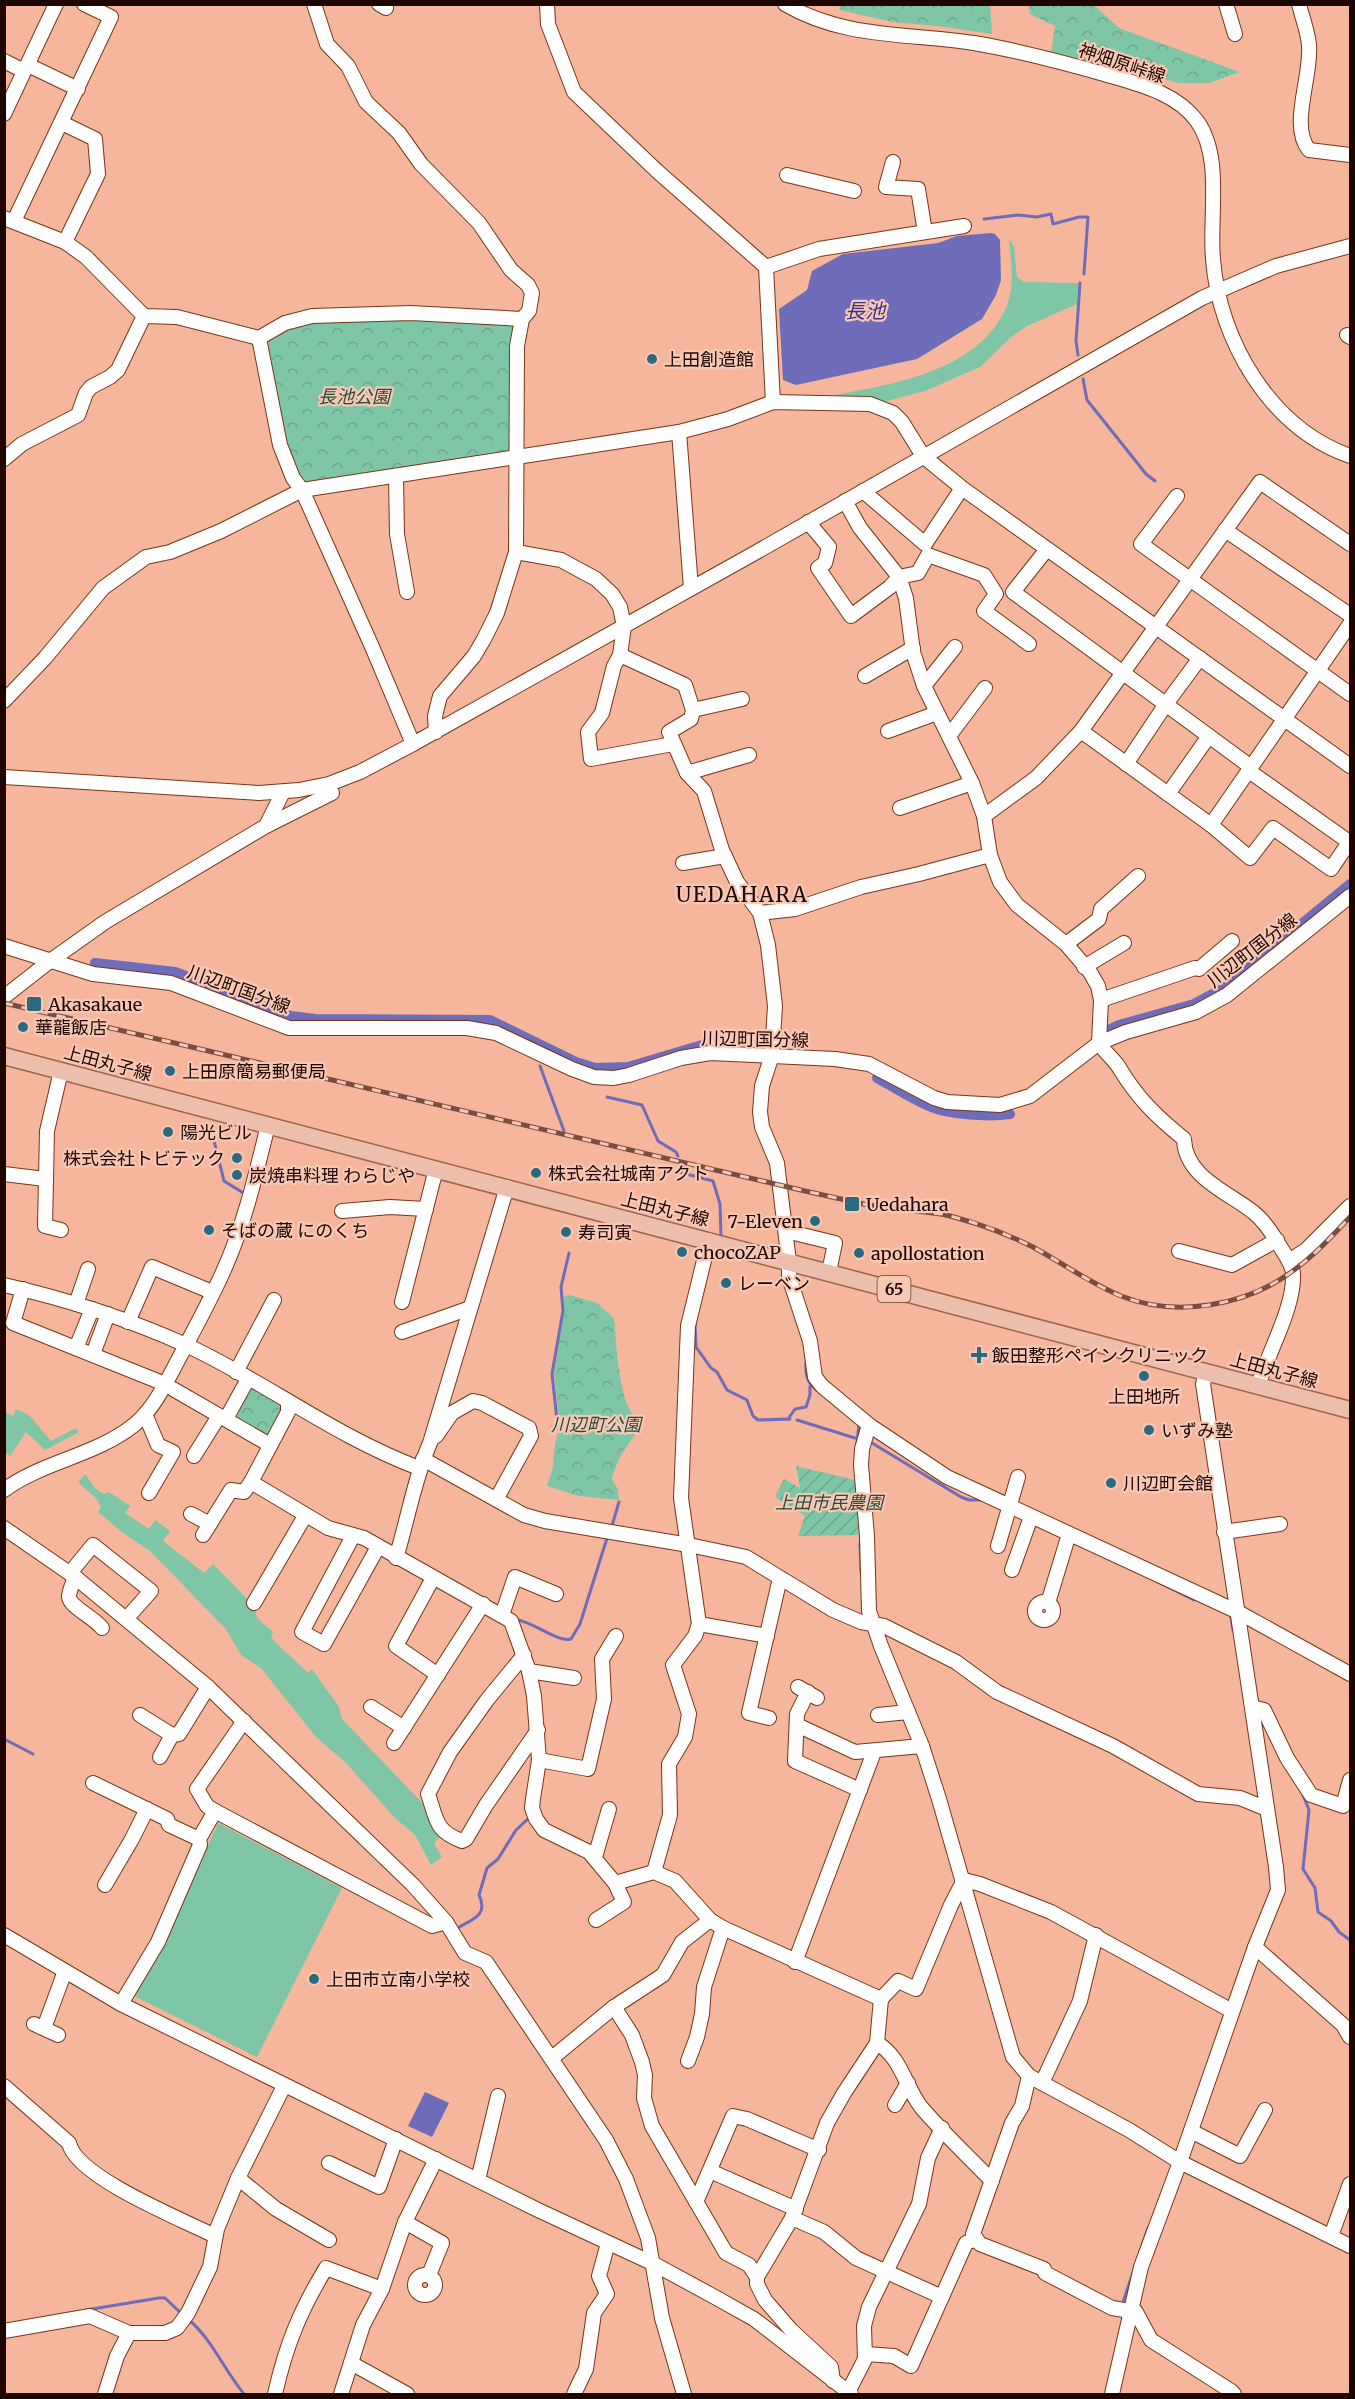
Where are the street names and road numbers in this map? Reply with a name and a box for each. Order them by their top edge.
street label: 神畑原峠線 [1076,38,1168,88]
street label: 川辺町国分線 [1202,908,1302,992]
street label: 川辺町国分線 [184,960,294,1018]
street label: 川辺町国分線 [701,1027,809,1051]
street label: 上田丸子線 [62,1040,154,1086]
street label: 上田丸子線 [619,1187,711,1231]
road number: 65 [878,1276,910,1302]
street label: 上田丸子線 [1228,1347,1320,1393]

